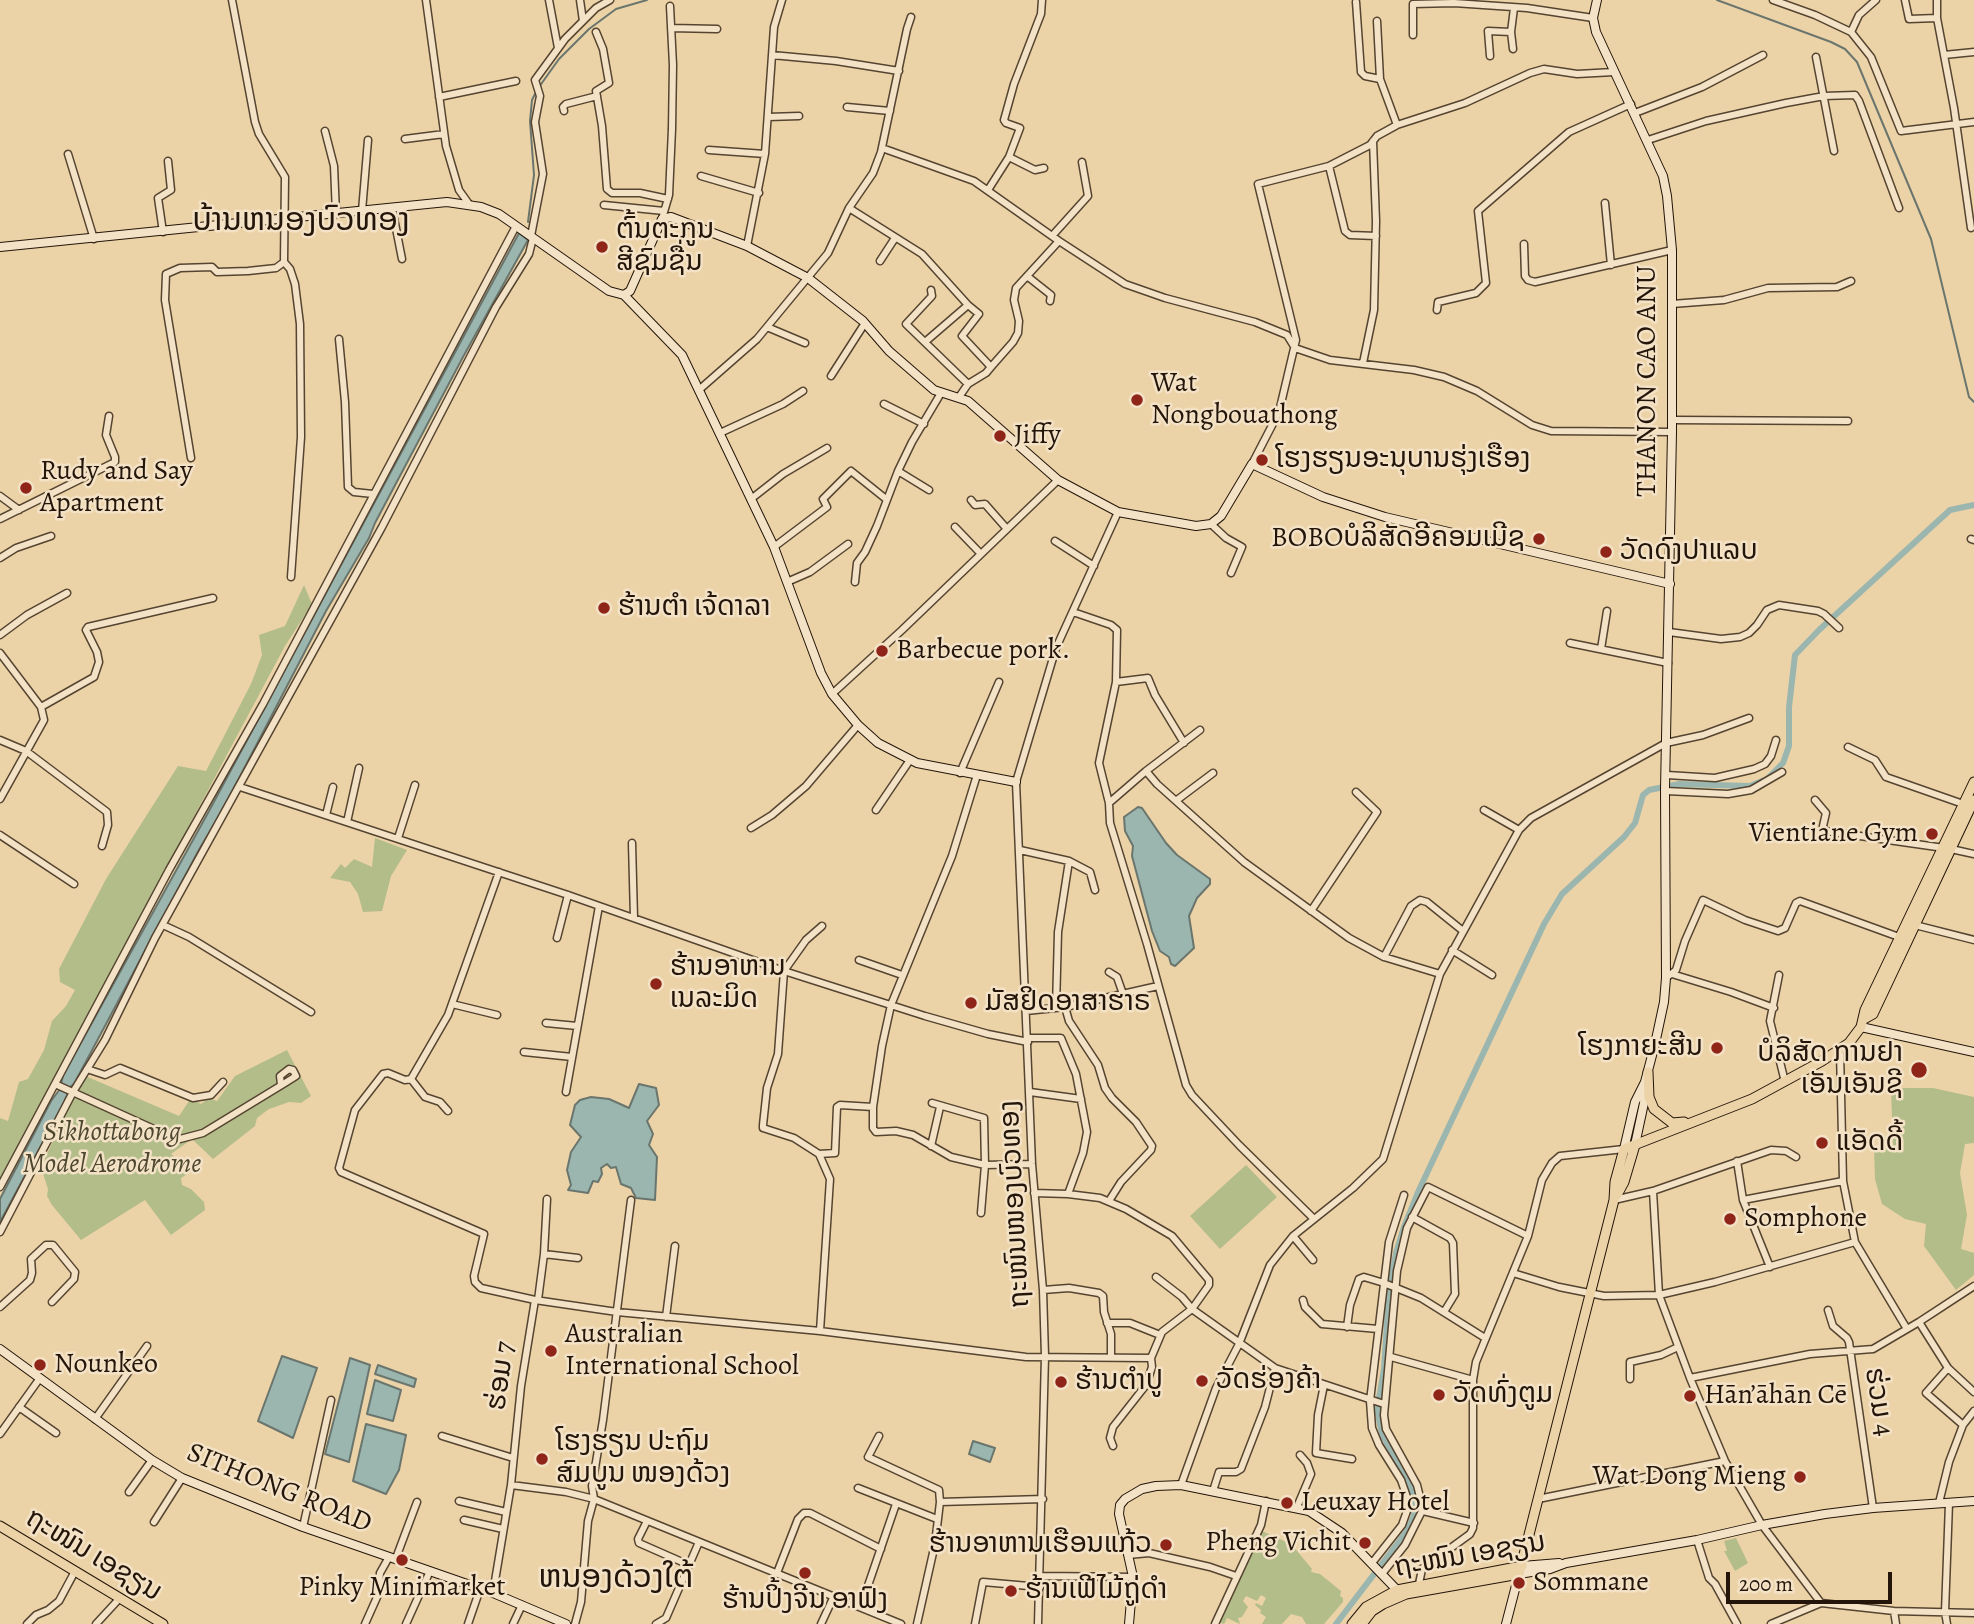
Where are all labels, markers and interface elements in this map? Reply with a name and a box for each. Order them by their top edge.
district label: ບ້ານຫນອງບົວທອງ [192,203,410,241]
place label: ຕົ້ນຕະກູນ ສີຊົມຊື່ນ [616,214,714,280]
marker: ຕົ້ນຕະກູນ ສີຊົມຊື່ນ [594,239,610,255]
street label: THANON CAO ANU [1631,265,1665,497]
place label: Wat Nongbouathong [1151,367,1338,433]
marker: Wat Nongbouathong [1129,392,1145,408]
place label: Jiffy [1014,419,1061,453]
marker: Jiffy [992,428,1008,444]
place label: ໂຮງຮຽນອະນຸບານຮຸ່ງເຮືອງ [1276,443,1531,477]
marker: ໂຮງຮຽນອະນຸບານຮຸ່ງເຮືອງ [1254,452,1270,468]
place label: Rudy and Say Apartment [40,455,193,521]
marker: Rudy and Say Apartment [18,480,34,496]
place label: BOBOບໍລິສັດອີຄອມເມີຊ [1271,522,1525,556]
marker: BOBOບໍລິສັດອີຄອມເມີຊ [1531,531,1547,547]
place label: ວັດດົງປາແລບ [1620,535,1758,569]
marker: ວັດດົງປາແລບ [1598,544,1614,560]
place label: ຮ້ານຕຳ ເຈ້ດາລາ [618,591,771,625]
marker: ຮ້ານຕຳ ເຈ້ດາລາ [596,600,612,616]
place label: Barbecue pork. [896,634,1070,668]
marker: Barbecue pork. [874,643,890,659]
place label: Vientiane Gym [1749,817,1918,851]
marker: Vientiane Gym [1924,826,1940,842]
place label: ຮ້ານອາຫານ ເນລະມິດ [670,951,786,1017]
marker: ຮ້ານອາຫານ ເນລະມິດ [648,976,664,992]
place label: ມັສຢິດອາສາຮາຣ [985,986,1151,1020]
marker: ມັສຢິດອາສາຮາຣ [963,995,979,1011]
place label: ໂຮງກາຍະສີນ [1579,1031,1703,1065]
place label: ບໍລິສັດ ການຢາ ເອັນເອັນຊີ [1757,1037,1903,1103]
marker: ໂຮງກາຍະສີນ [1709,1040,1725,1056]
marker: ບໍລິສັດ ການຢາ ເອັນເອັນຊີ [1909,1060,1929,1080]
street label: ຖະໜົນໜອງບົວທອງ [994,1099,1038,1309]
park label: Sikhottabong Model Aerodrome [23,1116,201,1182]
place label: ແອັດດີ້ [1836,1126,1903,1160]
marker: ແອັດດີ້ [1814,1135,1830,1151]
place label: Somphone [1744,1202,1867,1236]
marker: Somphone [1722,1211,1738,1227]
place label: Australian International School [565,1318,799,1384]
street label: ຮ່ອມ 7 [481,1339,523,1413]
marker: Australian International School [543,1343,559,1359]
place label: Nounkeo [54,1348,158,1382]
marker: Nounkeo [32,1357,48,1373]
place label: ວັດຮ່ອງຄ້າ [1216,1364,1321,1398]
place label: ຮ້ານຕຳປູ [1075,1365,1163,1399]
street label: ຮ່ວມ 4 [1856,1365,1900,1439]
marker: ວັດຮ່ອງຄ້າ [1194,1373,1210,1389]
marker: ຮ້ານຕຳປູ [1053,1374,1069,1390]
place label: ວັດທົ່ງຕູມ [1453,1378,1553,1412]
place label: Hān’āhān Cē [1704,1379,1847,1413]
marker: ວັດທົ່ງຕູມ [1431,1387,1447,1403]
marker: Hān’āhān Cē [1682,1388,1698,1404]
place label: ໂຮງຮຽນ ປະຖົມ ສົມບູນ ໜອງດ້ວງ [556,1426,730,1492]
street label: SITHONG ROAD [182,1437,376,1541]
marker: ໂຮງຮຽນ ປະຖົມ ສົມບູນ ໜອງດ້ວງ [534,1451,550,1467]
place label: Wat Dong Mieng [1593,1460,1786,1494]
marker: Wat Dong Mieng [1792,1469,1808,1485]
place label: Leuxay Hotel [1301,1486,1449,1520]
marker: Leuxay Hotel [1279,1495,1295,1511]
street label: ຖະໜົນ ເອຊຽນ [19,1502,167,1610]
place label: Pheng Vichit [1205,1526,1351,1560]
street label: ຖະໜົນ ເອຊຽນ [1392,1526,1548,1586]
place label: ຮ້ານອາຫານເຮືອນແກ້ວ [929,1528,1152,1562]
marker: Pheng Vichit [1357,1535,1373,1551]
marker: ຮ້ານອາຫານເຮືອນແກ້ວ [1158,1537,1174,1553]
marker: Pinky Minimarket [394,1552,410,1568]
scale bar [1729,1558,1895,1602]
district label: ຫນອງດ້ວງໃຕ້ [538,1560,694,1598]
marker: ຮ້ານປິ້ງຈີນ ອາຟົງ [797,1565,813,1581]
place label: Sommane [1533,1566,1649,1600]
text: 200 m [1739,1570,1793,1598]
place label: Pinky Minimarket [298,1571,506,1605]
place label: ຮ້ານເຟີໄມ້ຖູ່ດຳ [1025,1574,1167,1608]
marker: Sommane [1511,1575,1527,1591]
marker: ຮ້ານເຟີໄມ້ຖູ່ດຳ [1003,1583,1019,1599]
place label: ຮ້ານປິ້ງຈີນ ອາຟົງ [722,1584,888,1618]

